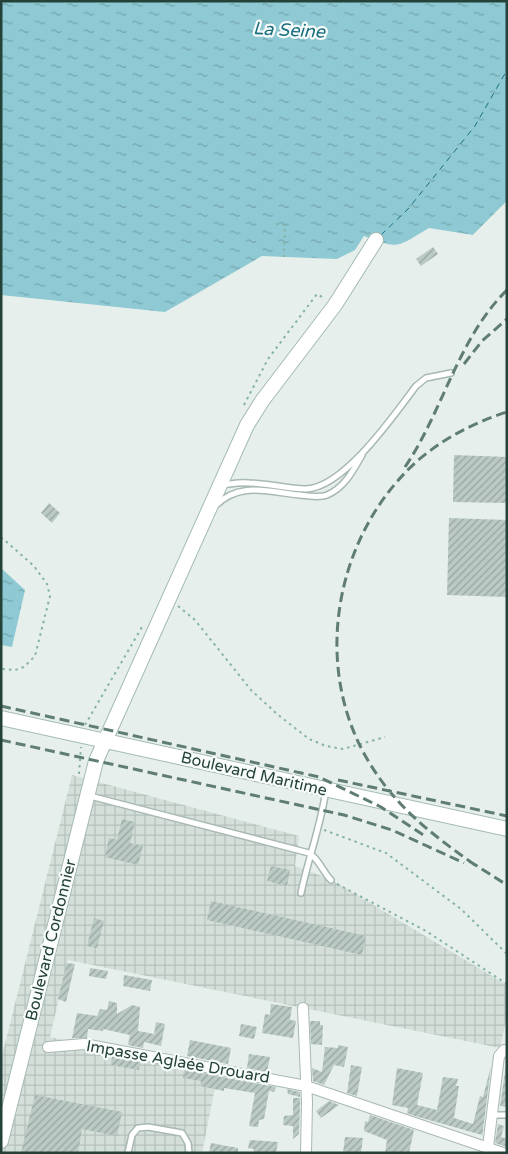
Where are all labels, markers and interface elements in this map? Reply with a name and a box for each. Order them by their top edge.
water label: La Seine [252,17,326,43]
street label: Boulevard Maritime [179,747,329,801]
street label: Boulevard Cordonnier [21,856,81,1023]
street label: Impasse Aglaée Drouard [85,1036,271,1088]

